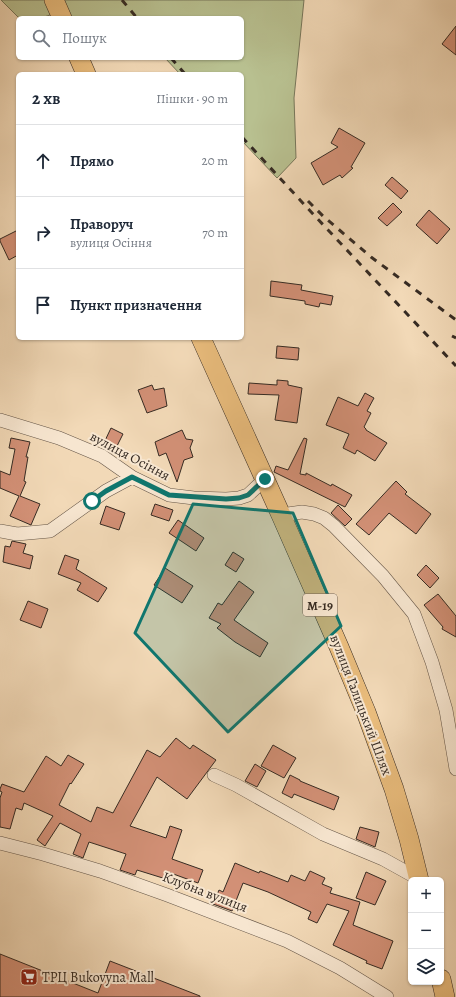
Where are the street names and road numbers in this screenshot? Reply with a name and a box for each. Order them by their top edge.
street label: вулиця Осіння [87,427,174,485]
road number: М-19 [303,594,337,616]
street label: вулиця Галицький Шлях [325,632,397,778]
street label: Клубна вулиця [160,867,250,917]

